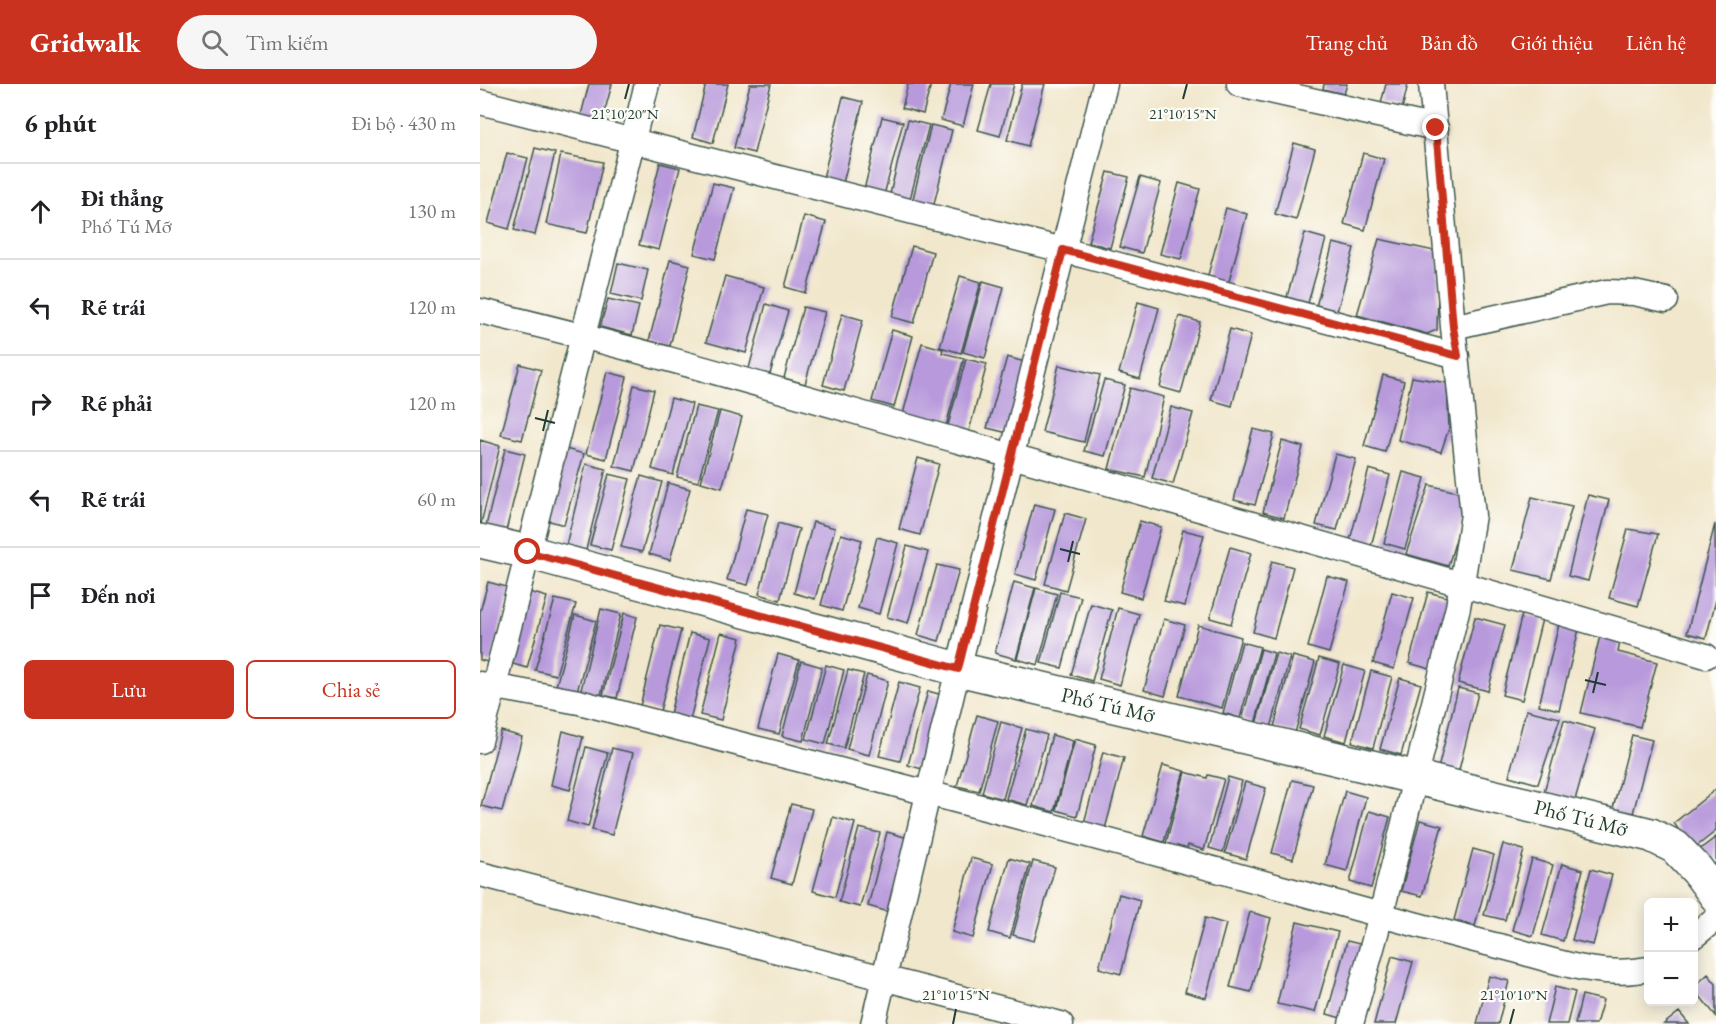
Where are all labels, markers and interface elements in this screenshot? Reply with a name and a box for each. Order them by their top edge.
search box [177,15,597,69]
text: Gridwalk [30,24,141,60]
icon: search [198,26,231,59]
text: Tìm kiếm [246,28,329,57]
text: Trang chủ [1306,29,1388,56]
text: Bản đồ [1421,29,1478,56]
text: Giới thiệu [1511,29,1593,56]
text: Liên hệ [1626,29,1686,56]
text: 21°10'20"N [591,104,659,123]
text: 21°10'15"N [1149,104,1217,123]
text: 6 phút [24,106,96,140]
text: Đi bộ · 430 m [351,110,456,136]
route end [1422,114,1448,140]
text: Đi thẳng [81,184,163,213]
icon: ahead [24,195,57,228]
text: 130 m [408,198,456,224]
text: Phố Tú Mỡ [81,213,172,239]
icon: left [24,291,57,324]
text: Rẽ trái [81,293,146,322]
text: 120 m [408,294,456,320]
icon: right [24,387,57,420]
text: Rẽ phải [81,389,152,418]
text: 120 m [408,390,456,416]
icon: left [24,483,57,516]
text: Rẽ trái [81,485,146,514]
text: 60 m [417,486,456,512]
route start [514,538,540,564]
icon: arrive [24,579,57,612]
text: Đến nơi [81,581,156,610]
button: Lưu [24,660,234,719]
button: Chia sẻ [246,660,456,719]
street label: Phố Tú Mỡ [1059,681,1158,728]
street label: Phố Tú Mỡ [1532,793,1631,842]
map controls [1644,898,1698,1006]
button: + [1644,898,1698,952]
button: − [1644,952,1698,1006]
text: 21°10'15"N [922,985,990,1004]
text: 21°10'10"N [1480,985,1548,1004]

